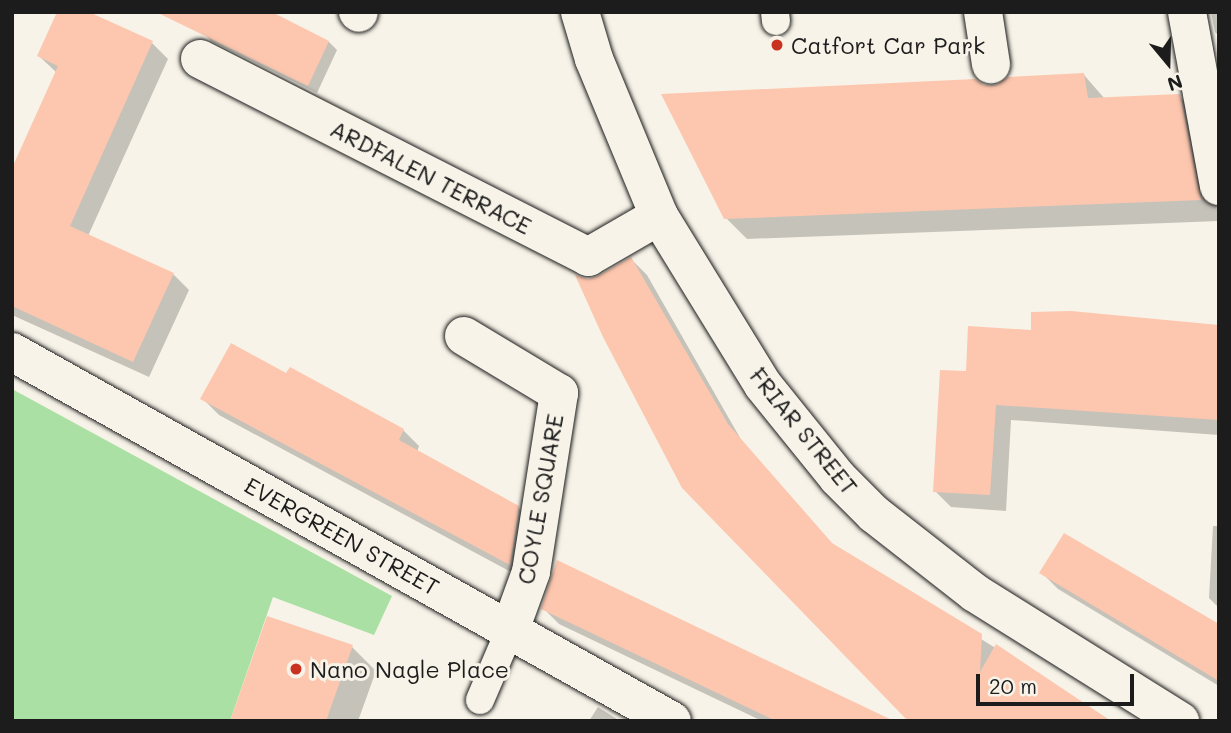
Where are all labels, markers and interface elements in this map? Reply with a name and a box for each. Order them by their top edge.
north arrow [1133,28,1203,98]
place label: Catfort Car Park [791,31,985,59]
marker: Catfort Car Park [769,37,785,53]
text: N [1164,69,1186,97]
street label: ARDFALEN TERRACE [326,114,536,240]
street label: FRIAR STREET [744,362,864,500]
street label: COYLE SQUARE [511,412,569,586]
street label: EVERGREEN STREET [240,471,444,601]
place label: Nano Nagle Place [310,655,509,683]
scale bar [979,660,1136,704]
marker: Nano Nagle Place [288,661,304,677]
text: 20 m [989,672,1037,699]

